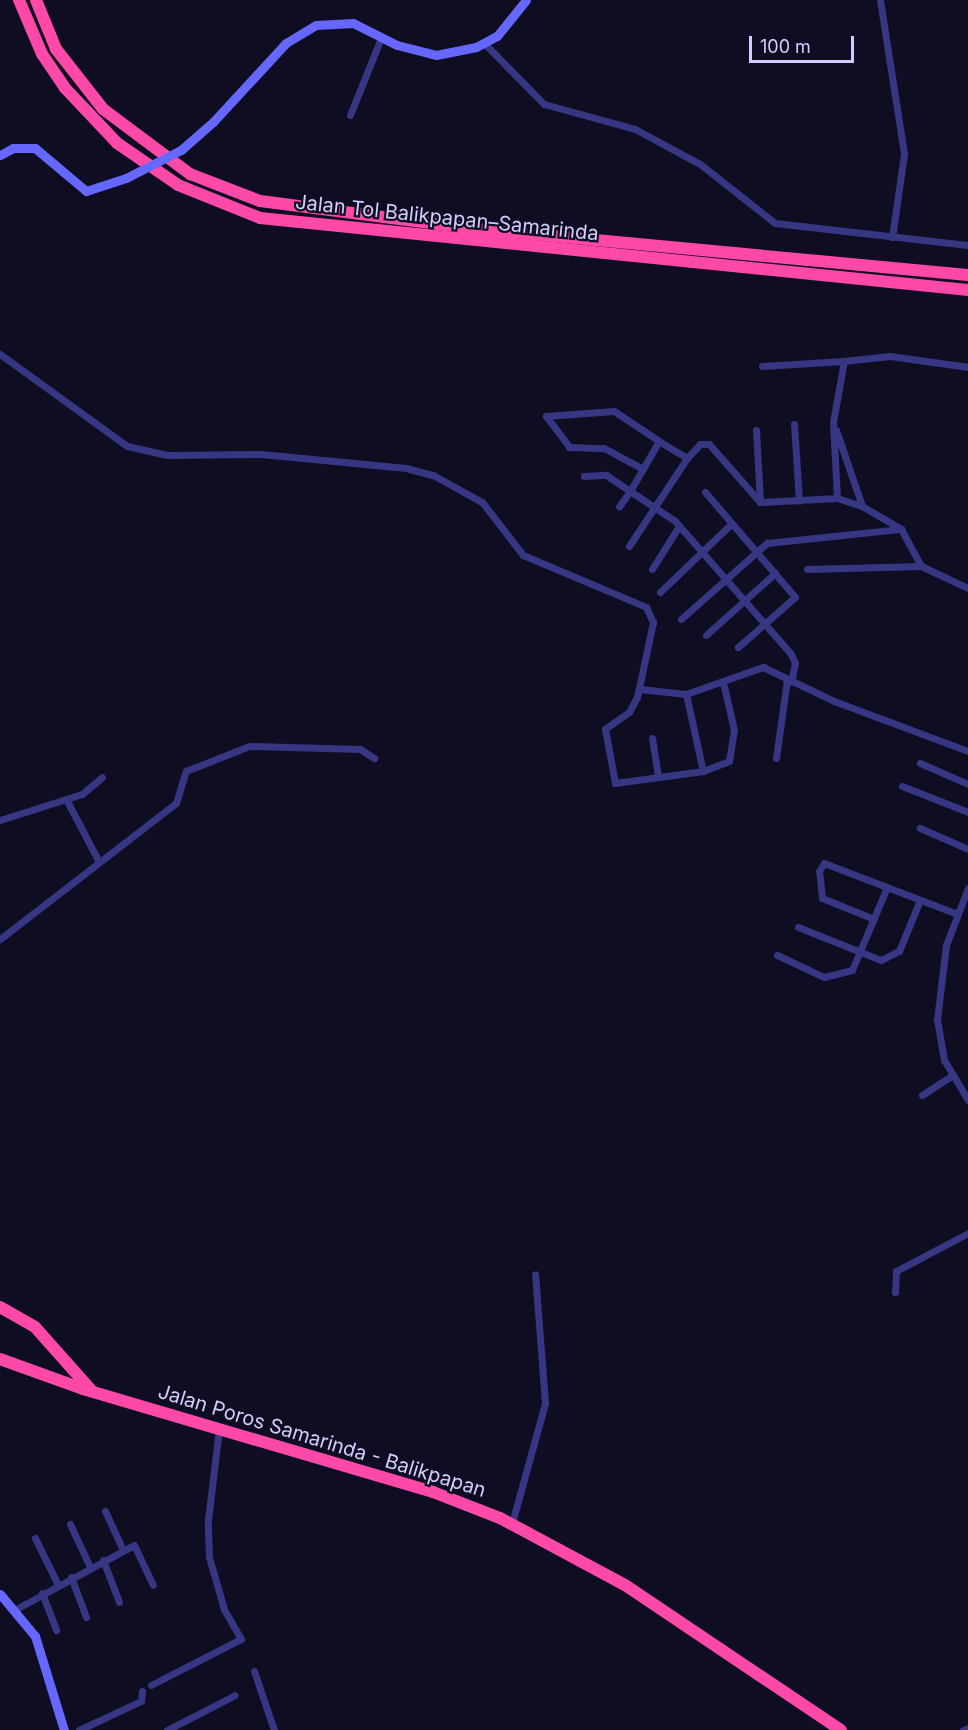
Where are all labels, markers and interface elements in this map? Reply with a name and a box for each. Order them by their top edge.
scale bar [752,24,857,62]
text: 100 m [760,36,811,57]
street label: Jalan Tol Balikpapan–Samarinda [294,190,600,246]
street label: Jalan Poros Samarinda - Balikpapan [155,1380,489,1502]

